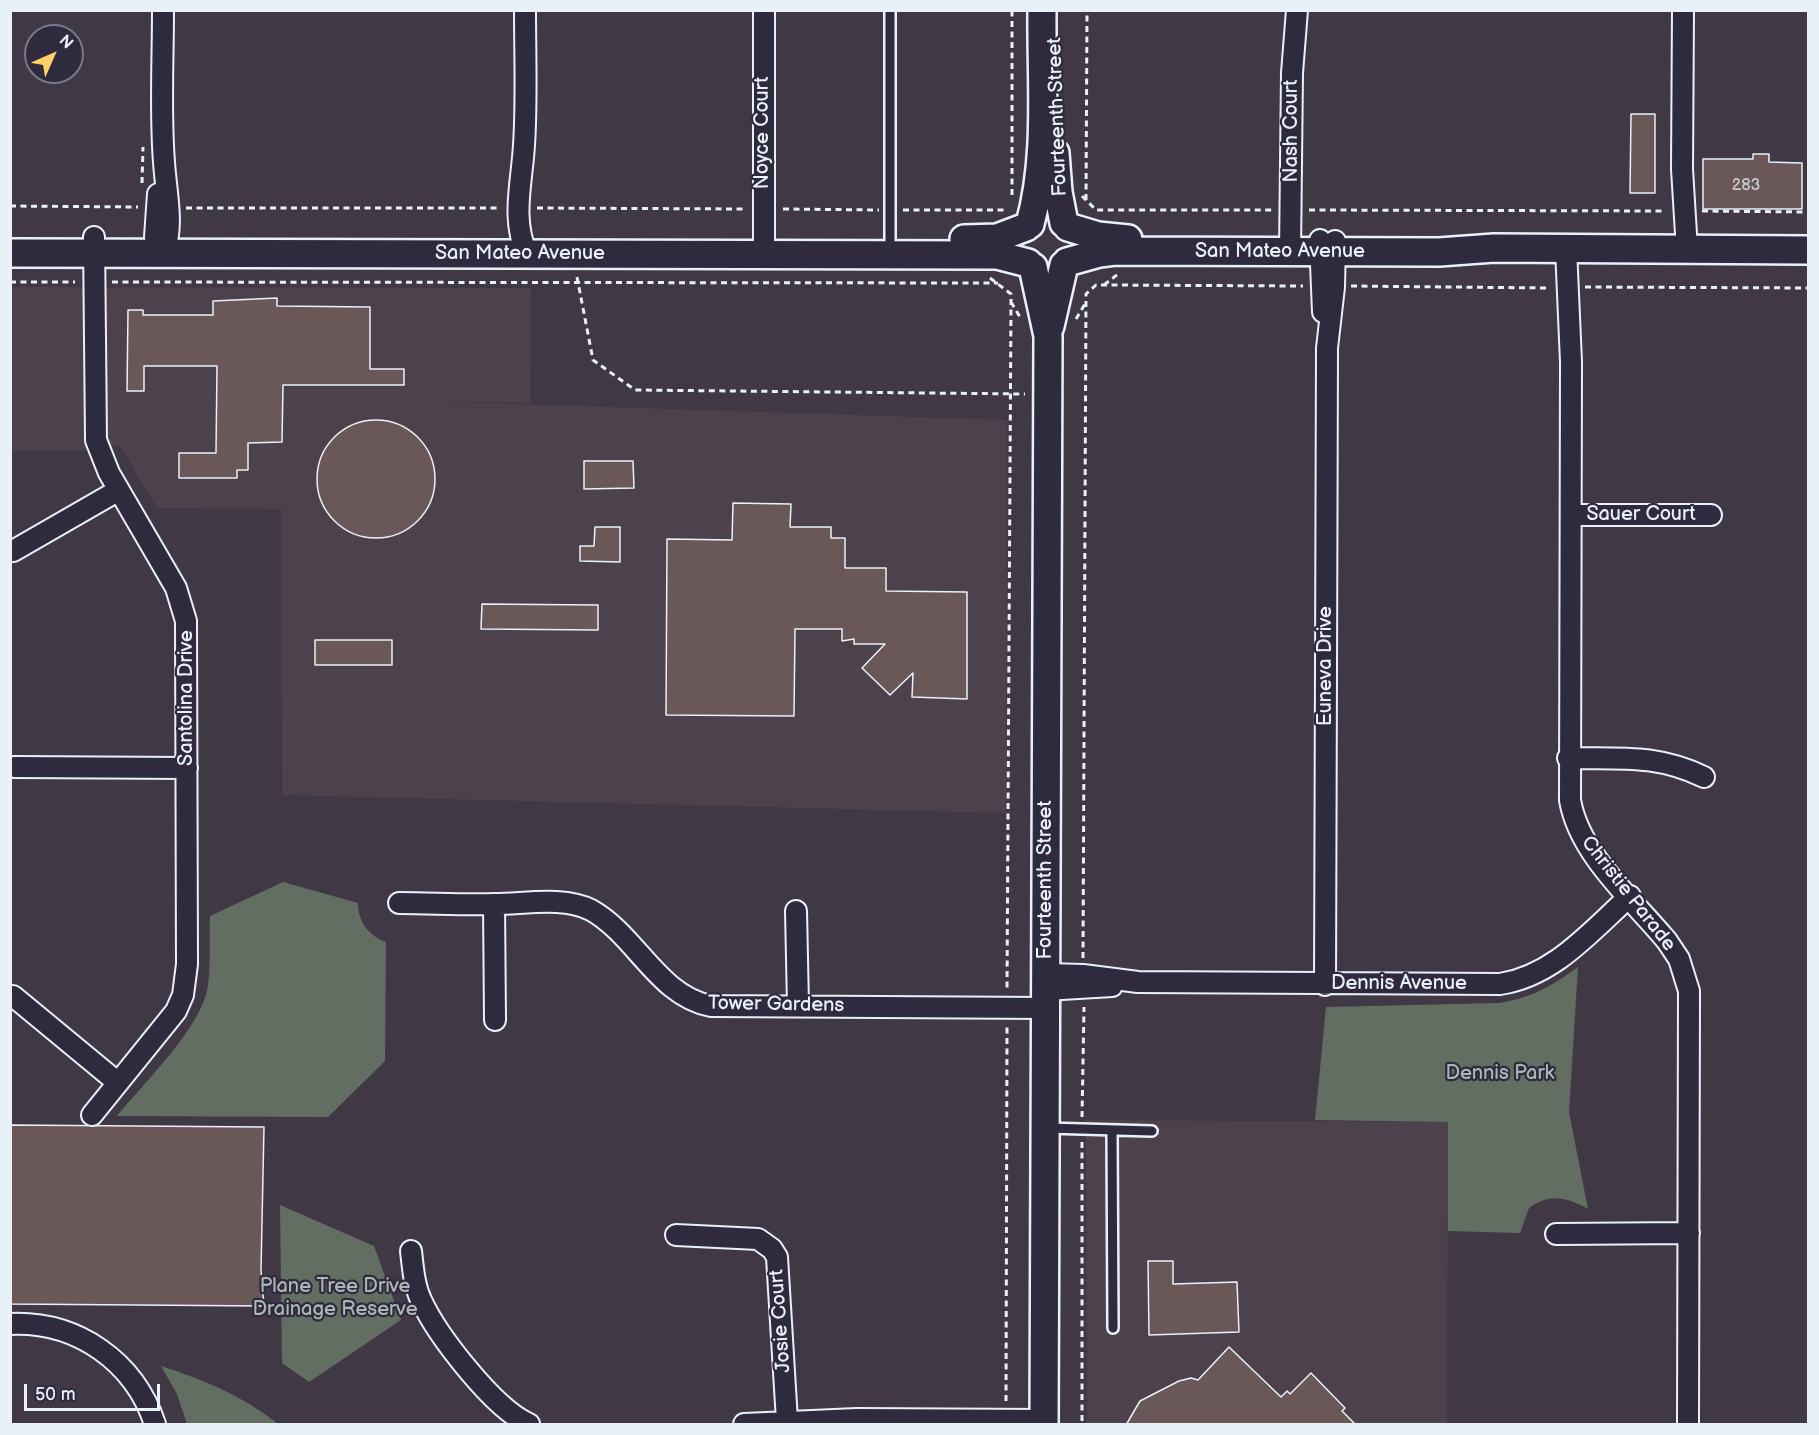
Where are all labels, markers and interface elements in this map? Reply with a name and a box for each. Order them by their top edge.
north arrow [24,24,84,84]
text: N [55,31,77,53]
street label: Fourteenth Street [1043,37,1073,197]
street label: Noyce Court [751,77,775,189]
street label: Nash Court [1280,80,1304,182]
house number: 283 [1732,176,1760,196]
street label: San Mateo Avenue [1195,240,1365,264]
street label: San Mateo Avenue [435,242,605,266]
street label: Sauer Court [1586,503,1696,527]
street label: Euneva Drive [1314,606,1338,726]
street label: Santolina Drive [175,630,199,766]
street label: Fourteenth Street [1034,800,1058,960]
street label: Christie Parade [1576,832,1680,956]
street label: Dennis Avenue [1331,972,1467,996]
street label: Tower Gardens [708,992,844,1018]
park label: Dennis Park [1446,1062,1554,1086]
street label: Josie Court [765,1269,797,1373]
park label: Plane Tree Drive Drainage Reserve [252,1275,418,1322]
scale bar [27,1372,164,1410]
text: 50 m [35,1384,76,1405]

